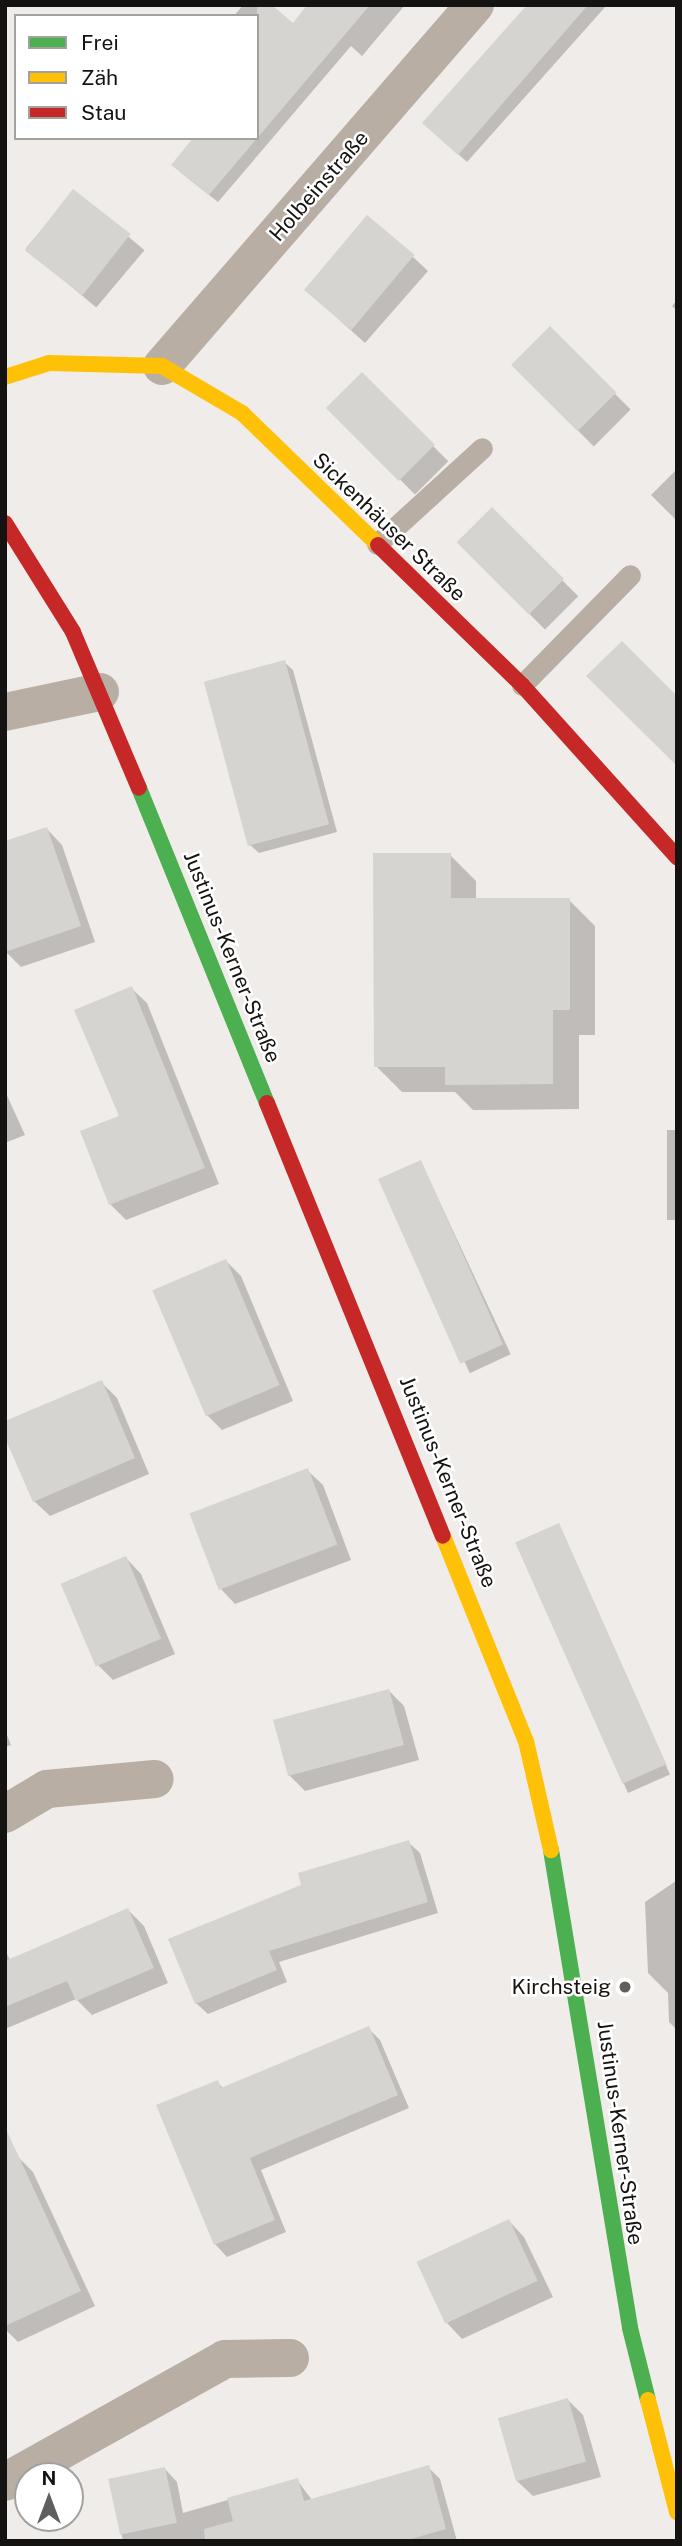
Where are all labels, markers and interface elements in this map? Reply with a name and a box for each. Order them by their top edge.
legend [14,14,259,140]
text: Frei [81,30,119,55]
text: Zäh [81,65,118,90]
text: Stau [81,100,127,125]
street label: Holbeinstraße [264,126,374,246]
street label: Sickenhäuser Straße [307,447,471,607]
street label: Justinus-Kerner-Straße [178,848,286,1066]
street label: Justinus-Kerner-Straße [394,1373,502,1591]
place label: Kirchsteig [512,1974,611,2000]
marker: Kirchsteig [617,1979,633,1995]
street label: Justinus-Kerner-Straße [592,2019,648,2247]
north arrow [14,2462,84,2532]
text: N [42,2467,56,2489]

